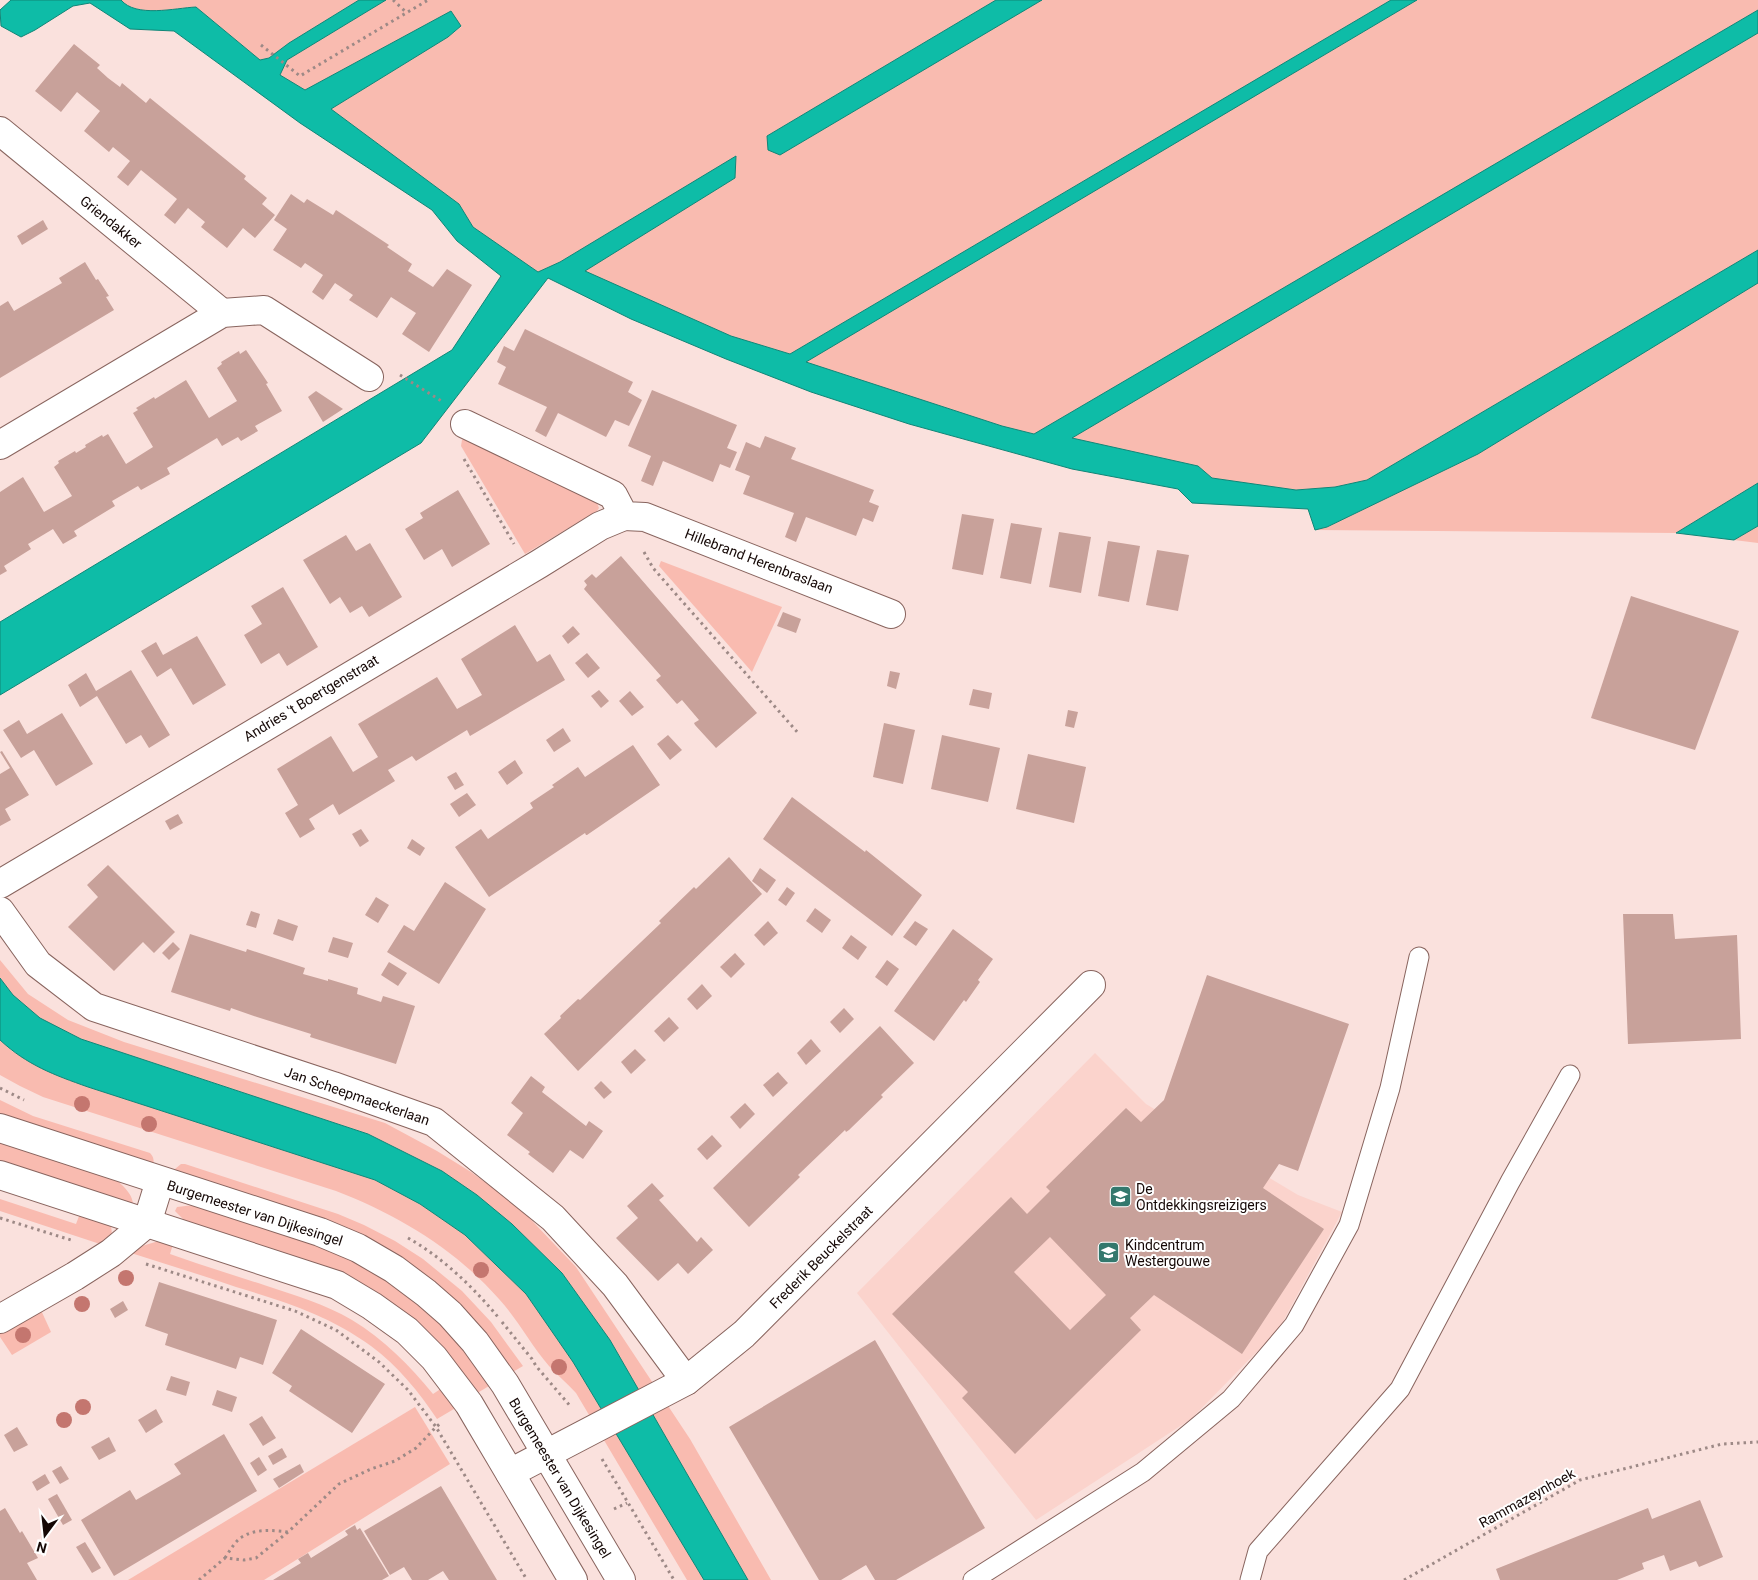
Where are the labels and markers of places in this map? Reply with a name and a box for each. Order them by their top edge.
place label: De Ontdekkingsreizigers [1136,1181,1267,1213]
school or university icon: De Ontdekkingsreizigers [1108,1185,1132,1209]
place label: Kindcentrum Westergouwe [1125,1237,1210,1269]
school or university icon: Kindcentrum Westergouwe [1097,1241,1121,1265]

